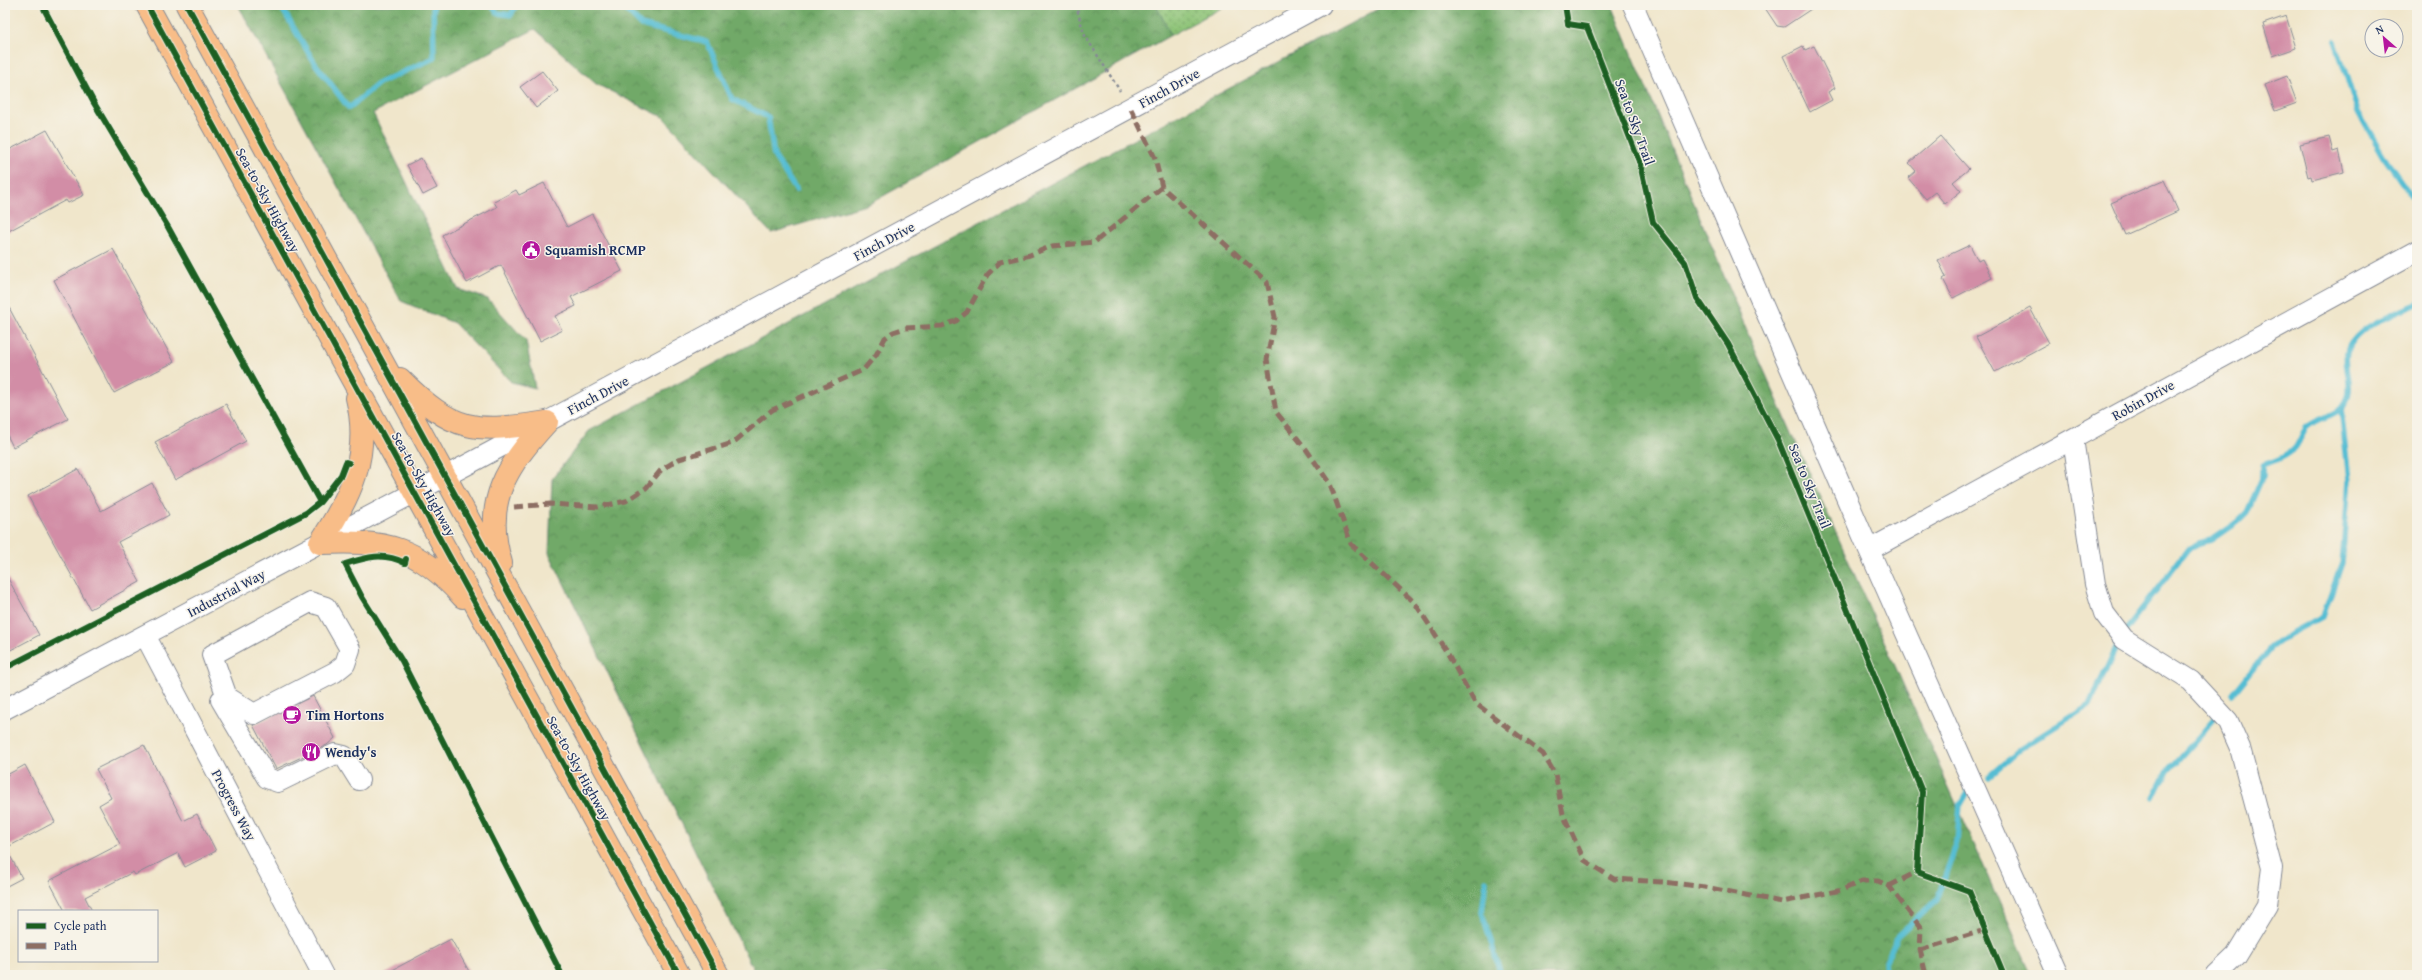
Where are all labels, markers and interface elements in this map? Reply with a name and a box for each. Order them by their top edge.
north arrow [2364,18,2404,58]
text: N [2372,20,2387,38]
street label: Finch Drive [1135,63,1204,113]
street label: Sea to Sky Trail [1610,76,1660,168]
street label: Sea-to-Sky Highway [231,144,305,256]
street label: Finch Drive [850,216,919,266]
public building icon: Squamish RCMP [520,239,542,261]
place label: Squamish RCMP [545,240,646,260]
street label: Finch Drive [564,370,633,420]
street label: Robin Drive [2108,374,2178,425]
street label: Sea-to-Sky Highway [387,428,461,540]
street label: Sea to Sky Trail [1784,440,1836,532]
street label: Industrial Way [183,564,269,622]
cafe icon: Tim Hortons [281,704,303,726]
place label: Tim Hortons [306,705,384,725]
street label: Sea-to-Sky Highway [542,712,616,824]
restaurant icon: Wendy's [300,741,322,763]
place label: Wendy's [325,742,377,762]
street label: Progress Way [207,766,261,844]
legend [18,910,158,962]
text: Cycle path [54,917,107,934]
text: Path [54,937,77,954]

